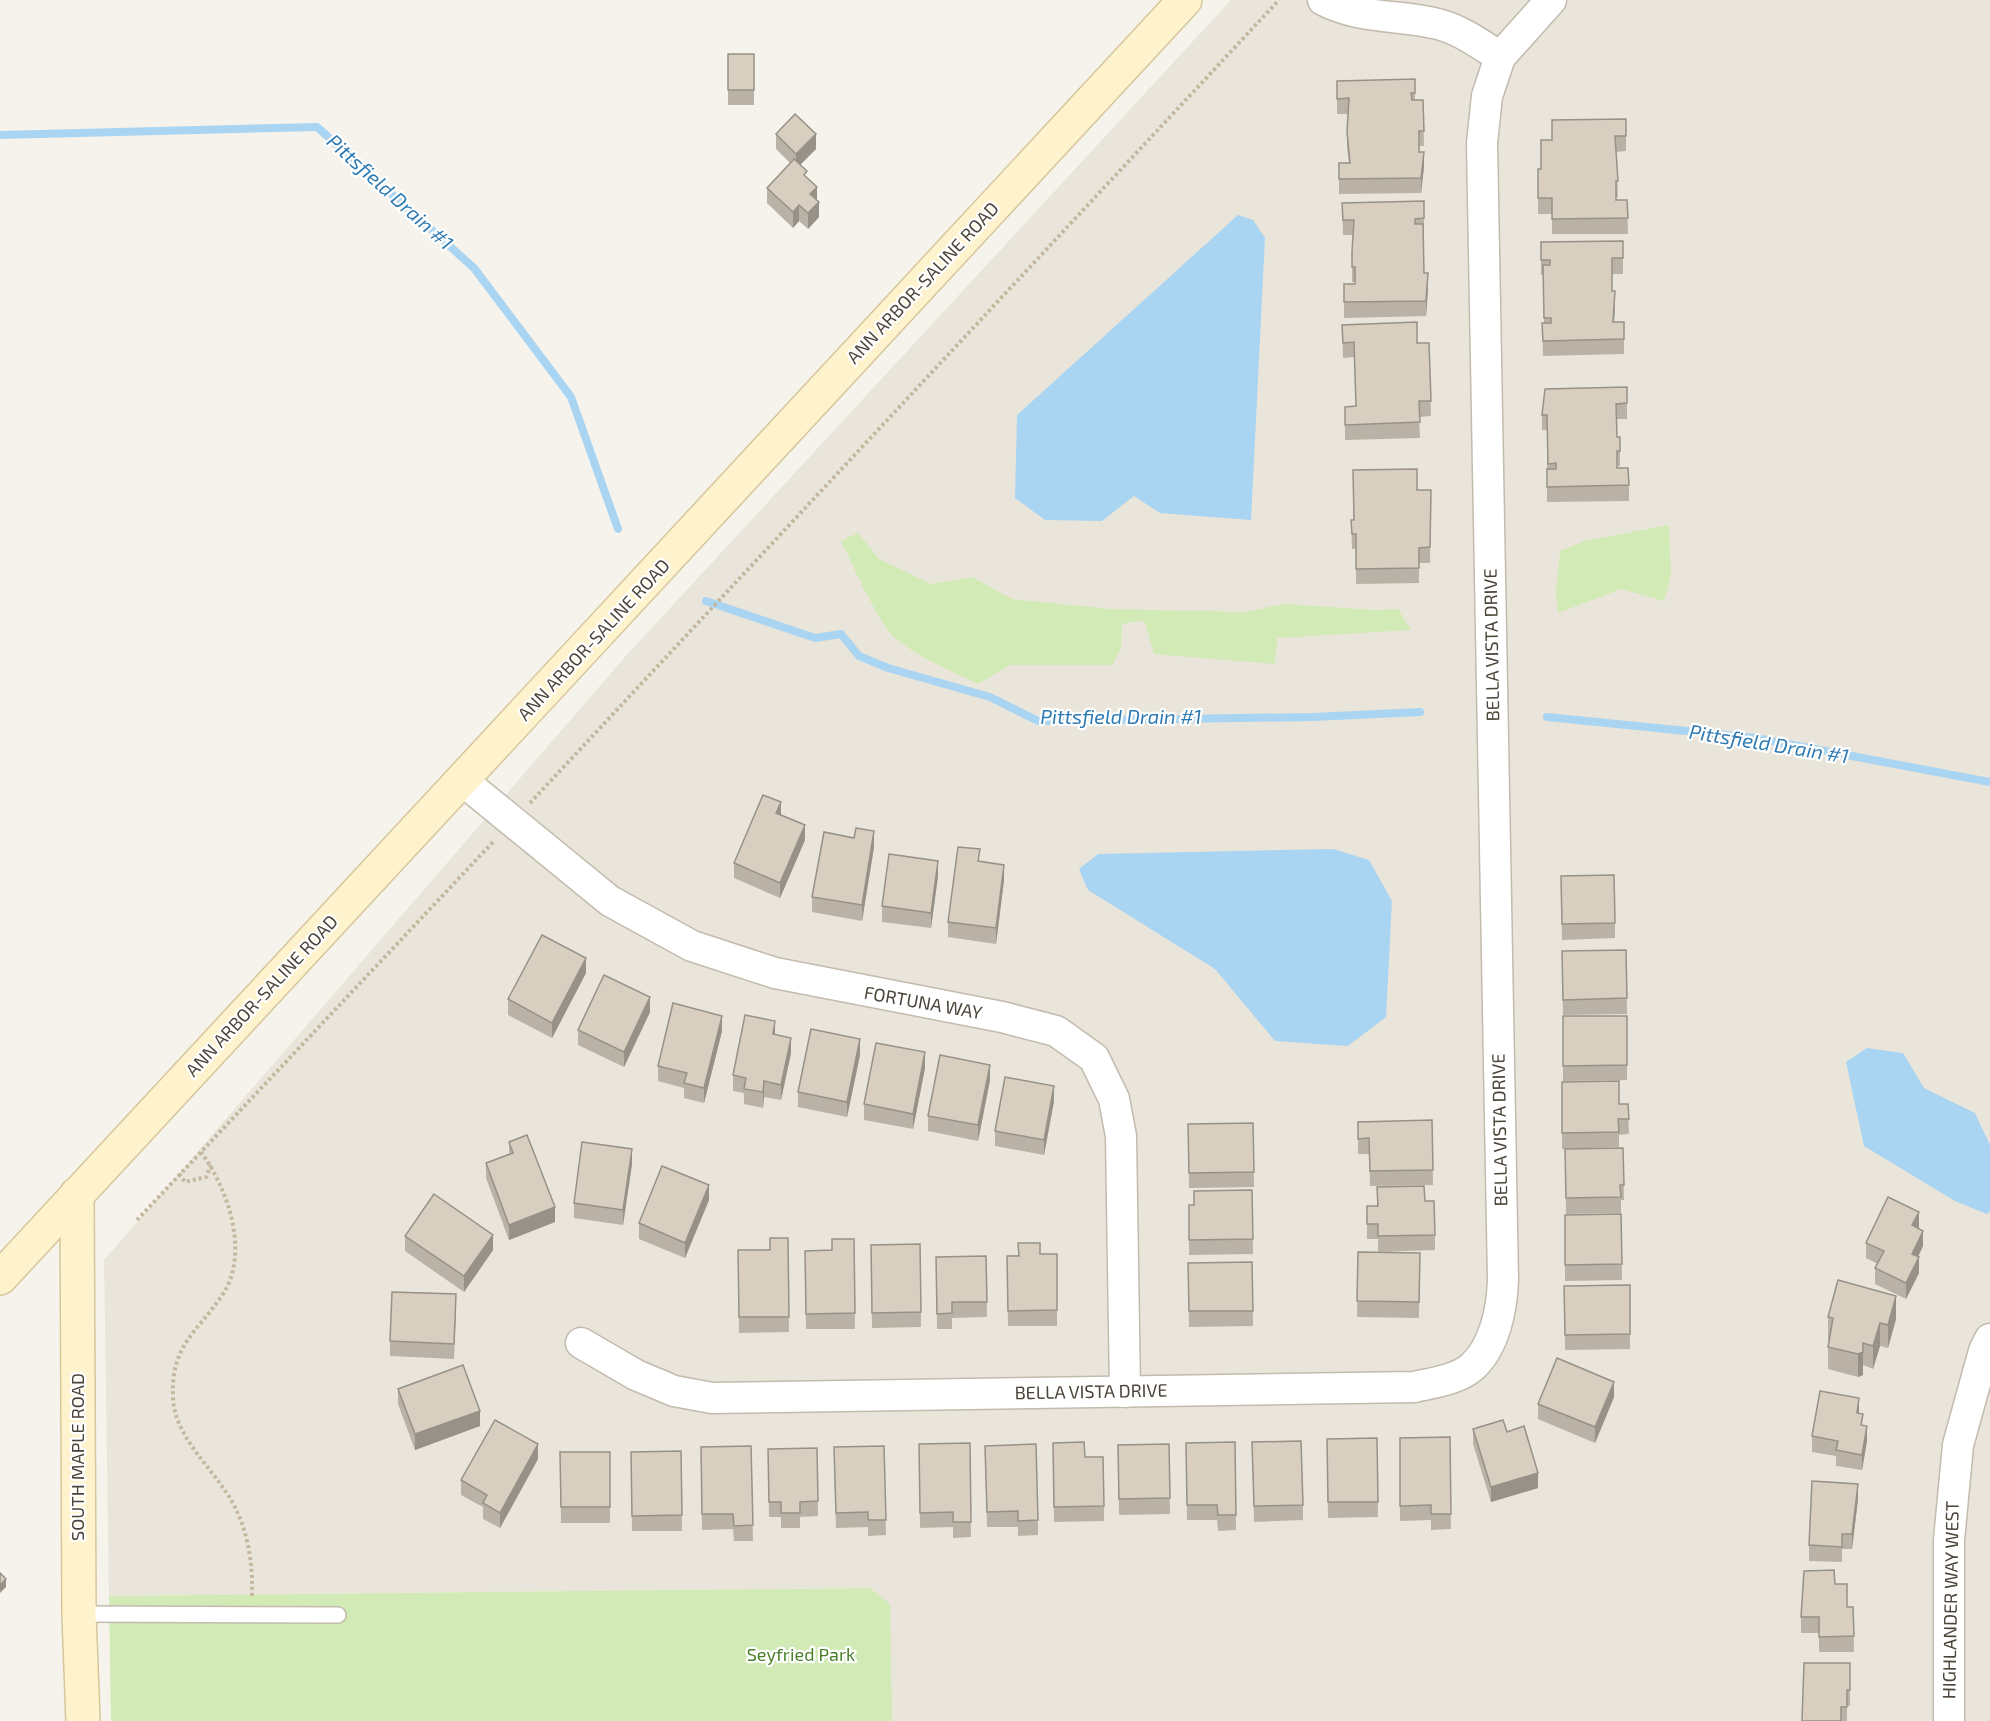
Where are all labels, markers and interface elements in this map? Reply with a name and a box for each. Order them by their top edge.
water label: Pittsfield Drain #1 [323,128,459,254]
street label: ANN ARBOR-SALINE ROAD [842,197,1003,368]
street label: ANN ARBOR-SALINE ROAD [513,554,674,725]
street label: BELLA VISTA DRIVE [1479,568,1503,722]
water label: Pittsfield Drain #1 [1040,704,1202,728]
water label: Pittsfield Drain #1 [1688,719,1851,767]
street label: ANN ARBOR-SALINE ROAD [181,910,342,1081]
street label: FORTUNA WAY [862,981,985,1023]
street label: BELLA VISTA DRIVE [1487,1053,1511,1207]
street label: SOUTH MAPLE ROAD [66,1373,88,1541]
street label: BELLA VISTA DRIVE [1014,1379,1168,1403]
street label: HIGHLANDER WAY WEST [1937,1500,1963,1699]
park label: Seyfried Park [747,1643,855,1665]

